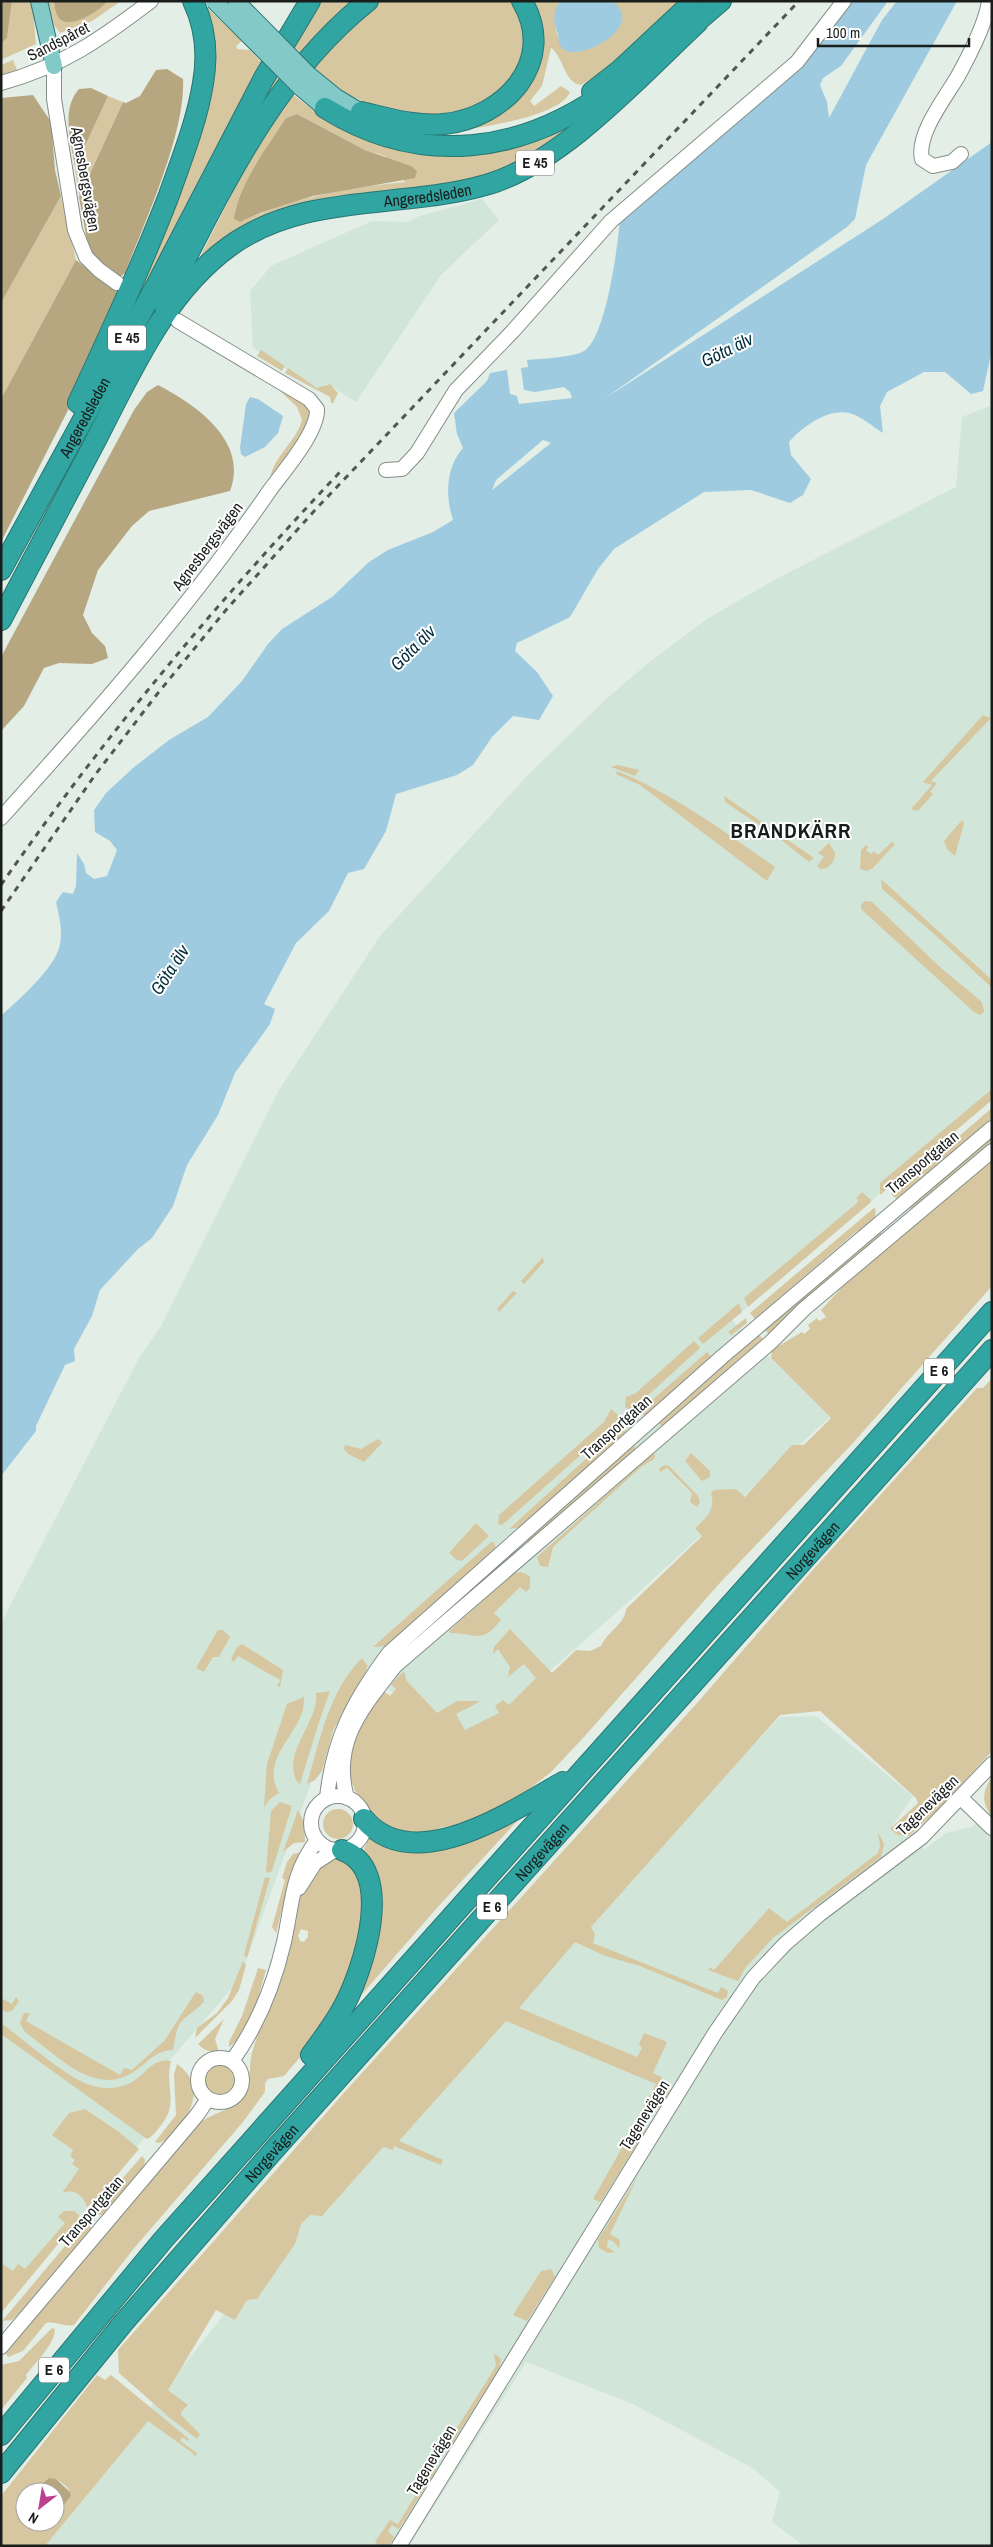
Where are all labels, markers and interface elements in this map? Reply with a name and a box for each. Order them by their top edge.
scale bar [818,15,969,47]
street label: Sandspåret [23,16,93,66]
text: 100 m [826,22,860,43]
street label: Agnesbergsvägen [66,124,106,233]
road number: E 45 [516,150,554,176]
street label: Angeredsleden [382,178,474,212]
road number: E 45 [108,326,146,350]
water label: Göta älv [697,326,758,373]
street label: Angeredsleden [53,373,115,462]
street label: Agnesbergsvägen [166,497,248,596]
water label: Göta älv [384,618,442,676]
district label: BRANDKÄRR [731,816,851,845]
water label: Göta älv [144,939,196,1000]
street label: Transportgatan [881,1125,963,1199]
road number: E 6 [924,1358,954,1384]
street label: Transportgatan [576,1389,656,1465]
street label: Norgevägen [780,1516,844,1584]
street label: Tagenevägen [891,1770,963,1840]
street label: Norgevägen [510,1818,574,1885]
road number: E 6 [477,1894,507,1920]
street label: Tagenevägen [614,2076,674,2154]
street label: Norgevägen [240,2119,303,2187]
street label: Transportgatan [54,2170,128,2252]
road number: E 6 [39,2358,69,2382]
street label: Tagenevägen [401,2420,461,2500]
north arrow [15,2482,65,2532]
text: N [25,2508,41,2528]

